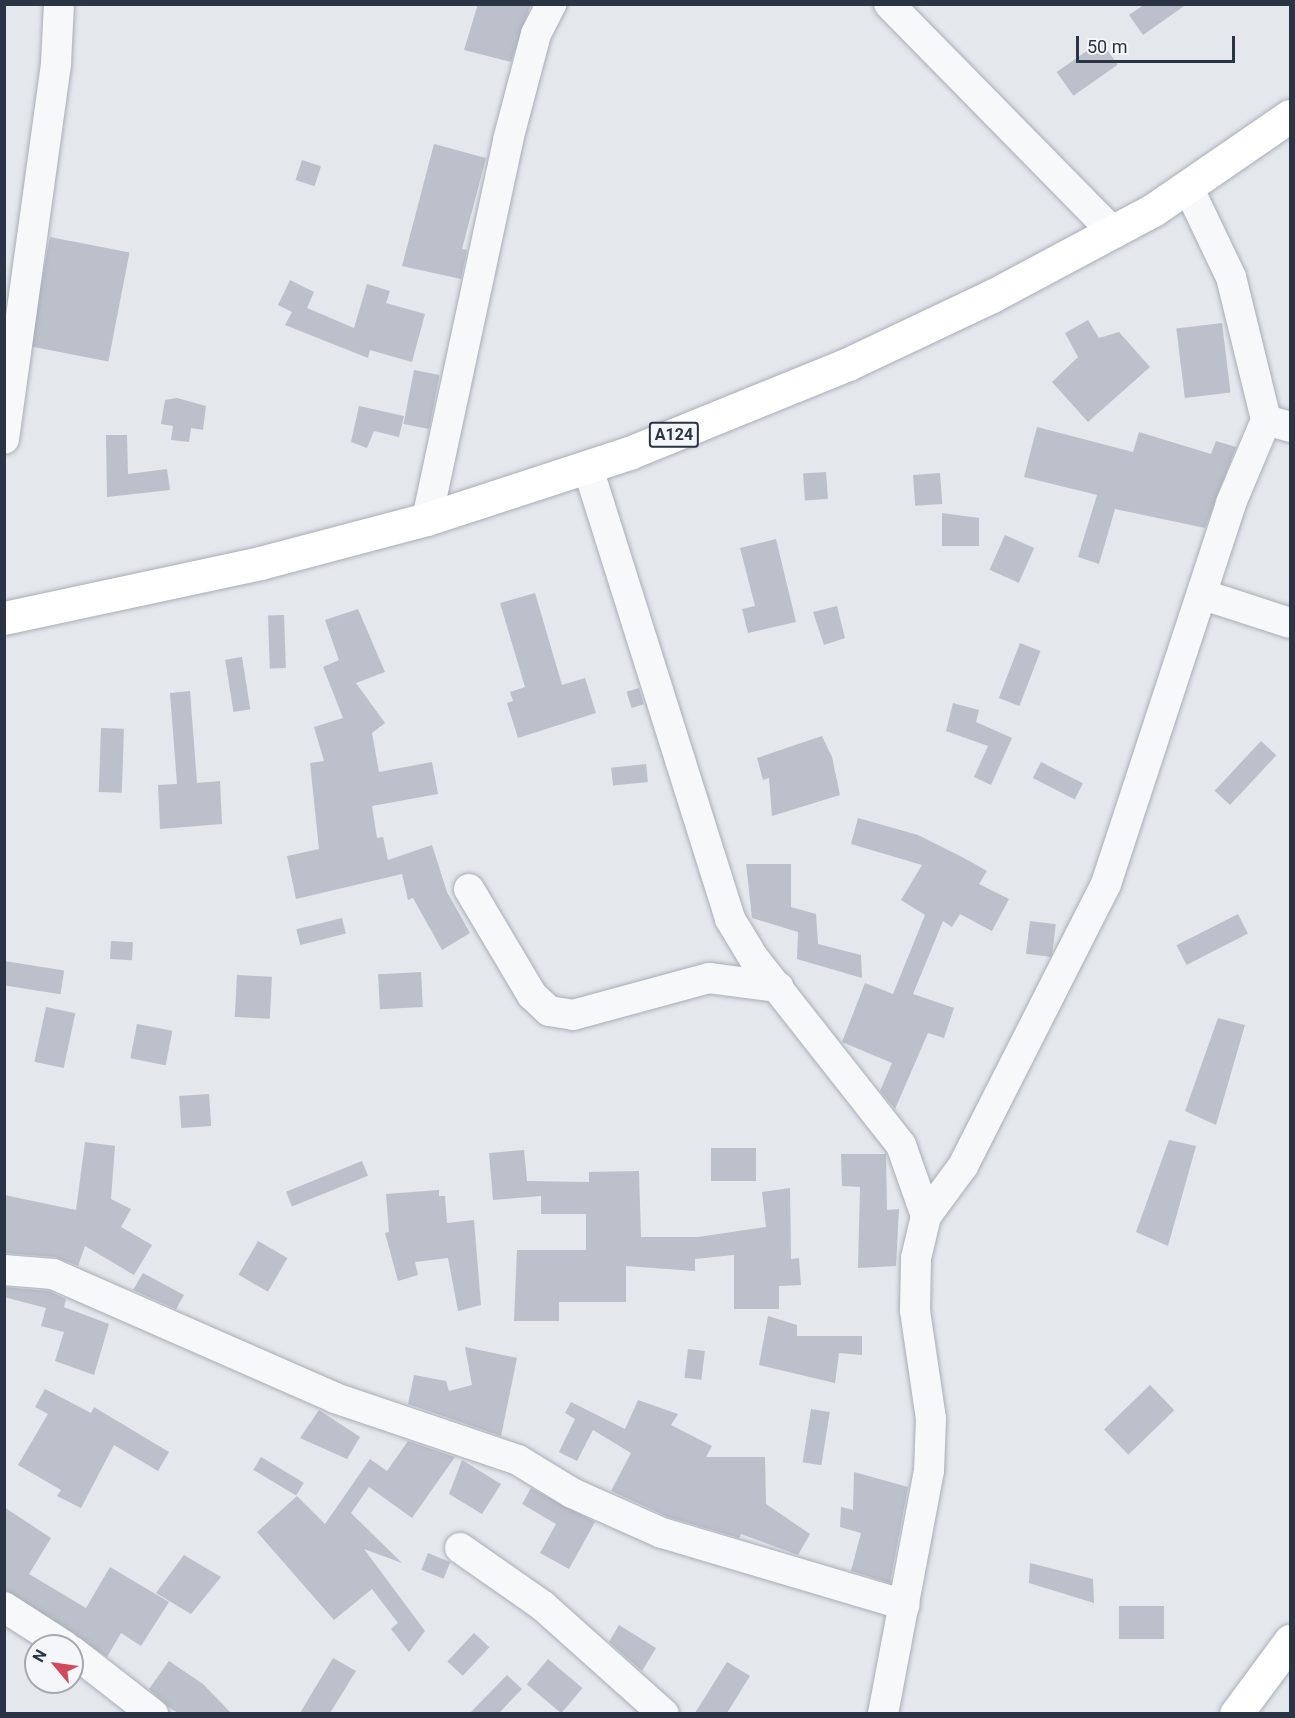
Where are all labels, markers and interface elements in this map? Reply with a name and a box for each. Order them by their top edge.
scale bar [1079,24,1238,62]
text: 50 m [1087,36,1127,57]
road number: A124 [648,422,700,448]
north arrow [24,1634,84,1694]
text: N [29,1646,51,1666]

